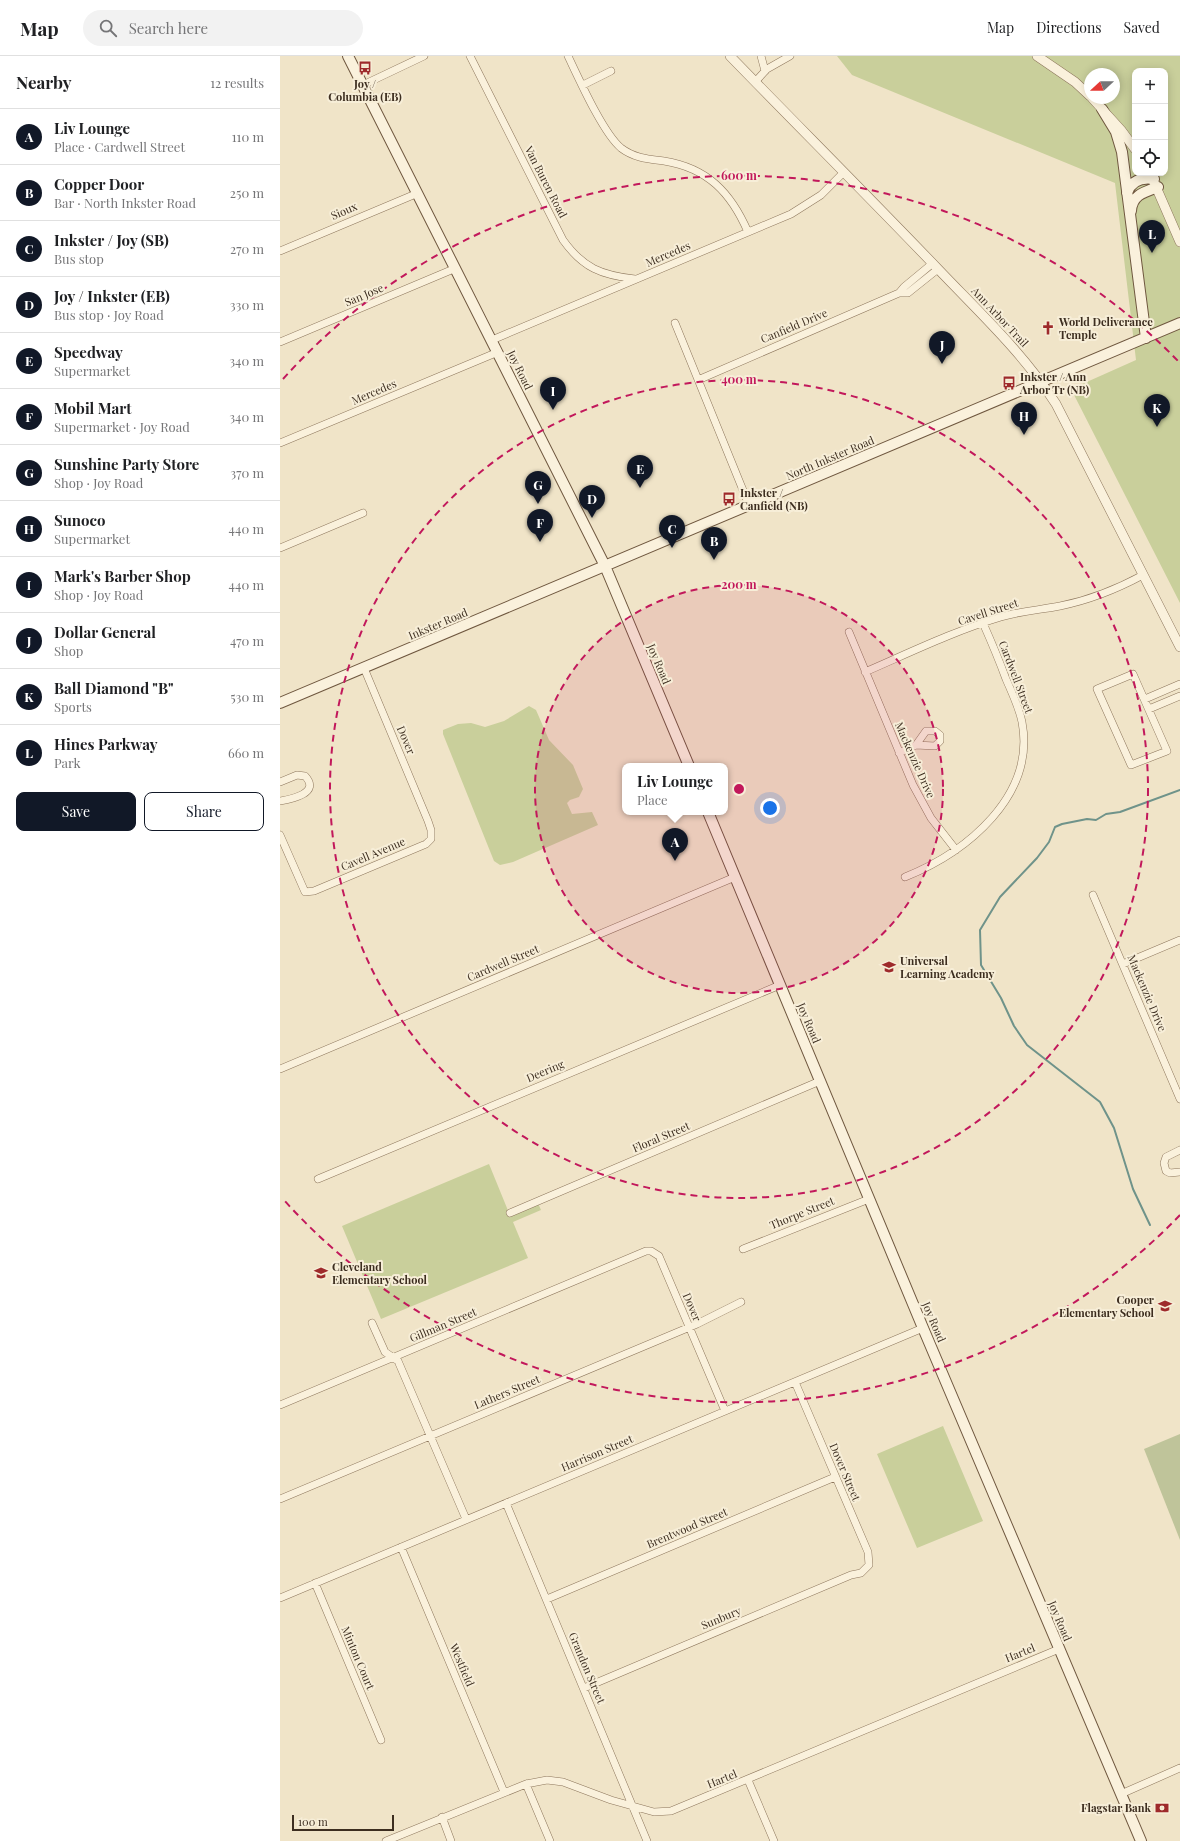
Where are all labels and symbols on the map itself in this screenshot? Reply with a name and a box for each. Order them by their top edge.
bus stop icon: Joy / Columbia (EB) [357,60,373,76]
north arrow [1084,68,1120,104]
place label: Joy / Columbia (EB) [328,76,402,104]
street label: Van Buren Road [521,142,571,221]
text: 600 m [721,167,757,183]
street label: Sioux [328,198,360,223]
pin: L [1139,220,1165,253]
street label: Mercedes [643,237,693,270]
street label: San Jose [342,280,386,309]
street label: Ann Arbor Trail [968,283,1032,350]
street label: Canfield Drive [758,305,830,346]
place label: World Deliverance Temple [1058,314,1153,342]
church icon: World Deliverance Temple [1040,320,1056,336]
pin: J [929,331,955,364]
street label: Joy Road [504,347,537,393]
place label: Inkster / Ann Arbor Tr (NB) [1019,369,1090,397]
text: 400 m [721,371,757,387]
street label: Mercedes [349,375,399,408]
bus stop icon: Inkster / Ann Arbor Tr (NB) [1001,375,1017,391]
pin: I [540,377,566,410]
pin: K [1144,394,1170,427]
pin: H [1011,402,1037,435]
street label: North Inkster Road [783,432,877,483]
pin: E [627,455,653,488]
pin: G [525,471,551,504]
pin: D [579,485,605,518]
place label: Inkster / Canfield (NB) [740,485,808,513]
bus stop icon: Inkster / Canfield (NB) [721,491,737,507]
pin: F [527,509,553,542]
pin: C [659,515,685,548]
pin: B [701,527,727,560]
text: 200 m [721,576,757,592]
street label: Cavell Street [956,595,1020,628]
street label: Inkster Road [406,604,470,643]
street label: Cardwell Street [996,638,1037,715]
street label: Joy Road [644,640,675,687]
street label: Mackenzie Drive [892,719,939,801]
street label: Dover [394,723,419,756]
centre of rings [732,782,746,796]
your location [760,798,780,818]
pin: A [662,828,688,861]
street label: Cavell Avenue [338,833,408,874]
street label: Cardwell Street [465,941,541,984]
street label: Mackenzie Drive [1125,952,1171,1034]
place label: Universal Learning Academy [900,953,995,981]
school or university icon: Universal Learning Academy [881,959,897,975]
street label: Joy Road [794,999,825,1046]
street label: Deering [524,1056,566,1085]
street label: Floral Street [630,1118,692,1155]
street label: Thorpe Street [767,1193,836,1232]
place label: Cleveland Elementary School [332,1259,428,1287]
school or university icon: Cleveland Elementary School [313,1265,329,1281]
street label: Dover [680,1290,705,1323]
place label: Cooper Elementary School [1059,1292,1155,1320]
street label: Joy Road [919,1298,950,1345]
school or university icon: Cooper Elementary School [1157,1298,1173,1314]
street label: Gillman Street [407,1304,479,1345]
street label: Lathers Street [472,1371,542,1412]
street label: Harrison Street [559,1431,635,1474]
street label: Dover Street [827,1440,864,1503]
street label: Brentwood Street [644,1504,730,1551]
street label: Joy Road [1045,1597,1076,1644]
street label: Sunbury [699,1602,743,1633]
street label: Minton Court [338,1624,379,1692]
street label: Grandon Street [566,1630,609,1706]
street label: Westfield [446,1640,478,1689]
street label: Hartel [1003,1640,1037,1665]
street label: Hartel [705,1766,739,1791]
place label: Flagstar Bank [1081,1800,1152,1815]
bank icon: Flagstar Bank [1154,1800,1170,1816]
scale bar [292,1813,394,1832]

